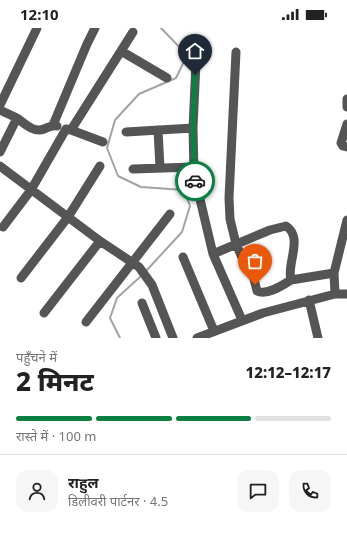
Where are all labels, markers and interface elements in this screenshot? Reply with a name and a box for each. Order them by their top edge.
text: 12:10 [20,4,59,24]
pin [178,34,212,75]
icon: home [184,40,206,62]
courier [175,161,215,201]
icon: car [184,170,206,192]
pin [238,244,272,285]
icon: bag [244,250,266,272]
text: पहुँचने में [16,348,57,366]
text: 12:12–12:17 [246,362,331,382]
text: 2 मिनट [16,363,94,399]
text: रास्ते में · 100 m [16,427,96,445]
button: person [16,470,58,512]
button: chat [237,470,279,512]
button: phone [289,470,331,512]
text: राहुल [68,472,99,492]
text: डिलीवरी पार्टनर · 4.5 [68,492,168,510]

